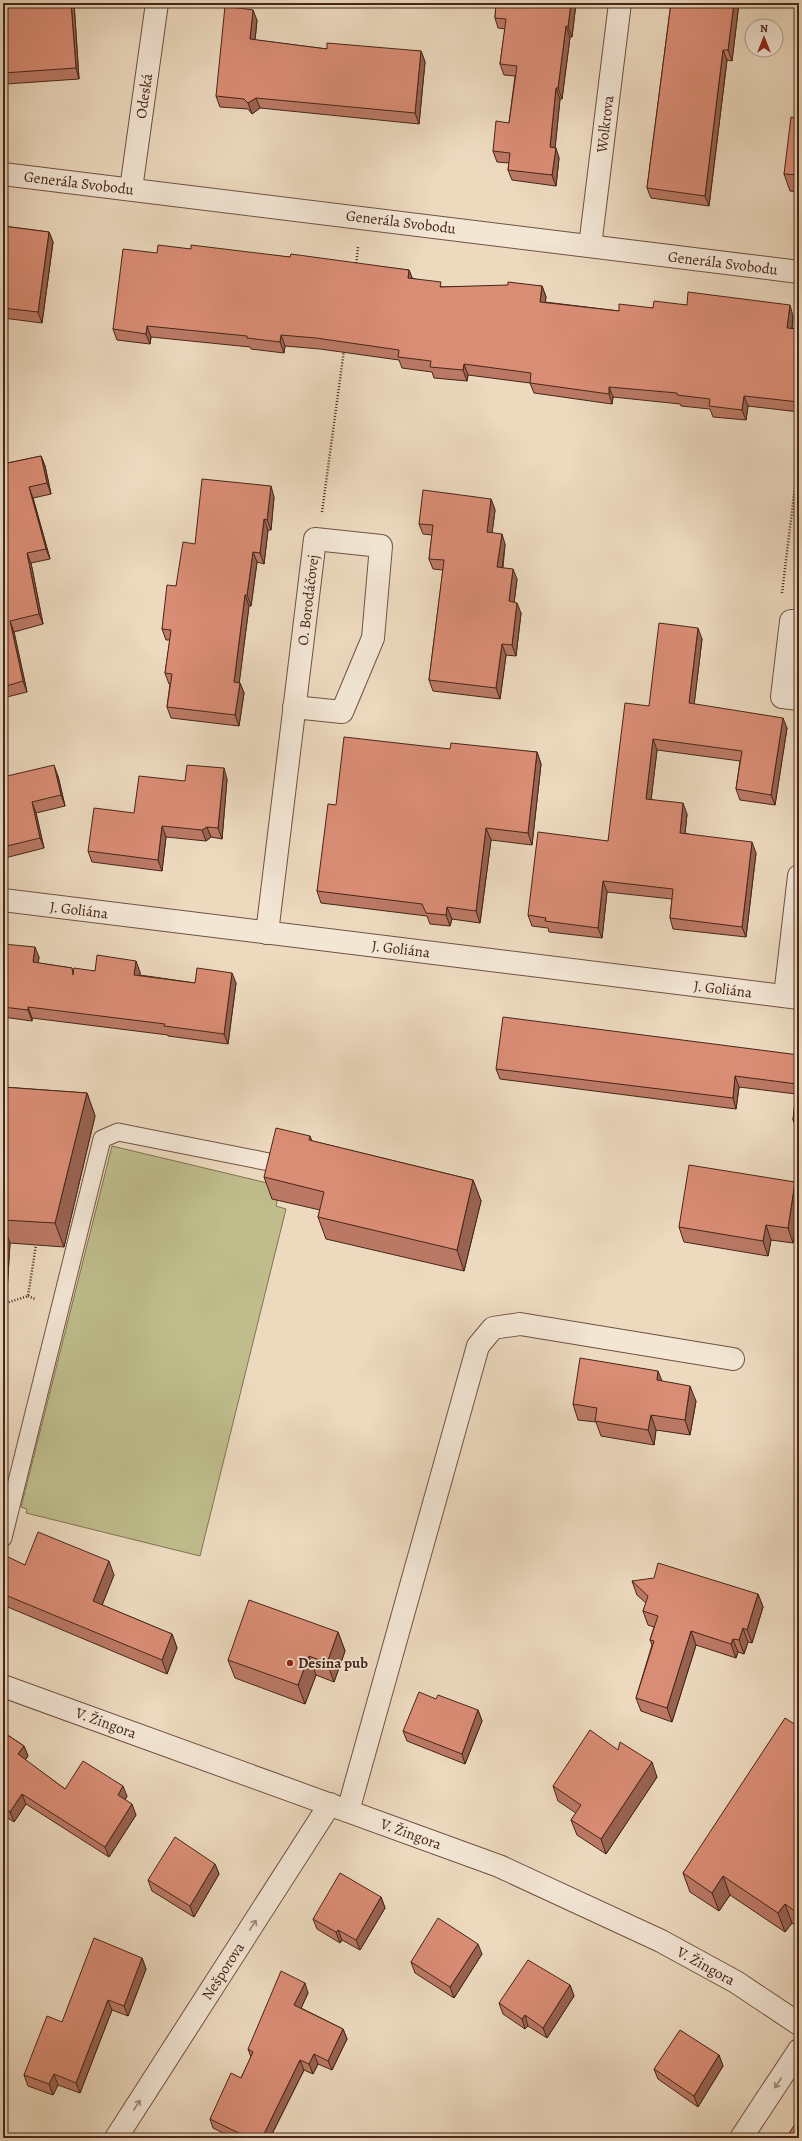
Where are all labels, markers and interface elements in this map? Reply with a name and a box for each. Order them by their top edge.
north arrow [744,18,784,58]
text: N [760,21,768,36]
street label: Odeská [131,72,157,120]
street label: Wolkrova [591,94,618,155]
street label: Generála Svobodu [23,166,136,200]
street label: Generála Svobodu [345,205,458,239]
street label: Generála Svobodu [667,246,780,280]
street label: O. Borodáčovej [292,553,324,647]
street label: J. Goliána [49,897,109,923]
street label: J. Goliána [371,936,431,962]
street label: J. Goliána [693,976,753,1002]
place label: Desina pub [298,1653,368,1673]
marker: Desina pub [285,1658,295,1668]
street label: V. Žingora [72,1702,139,1743]
street label: V. Žingora [377,1813,444,1854]
one-way arrow [249,1919,257,1931]
street label: Nešporova [197,1938,249,2004]
street label: V. Žingora [673,1941,739,1990]
one-way arrow [773,2077,781,2089]
one-way arrow [133,2100,141,2111]

